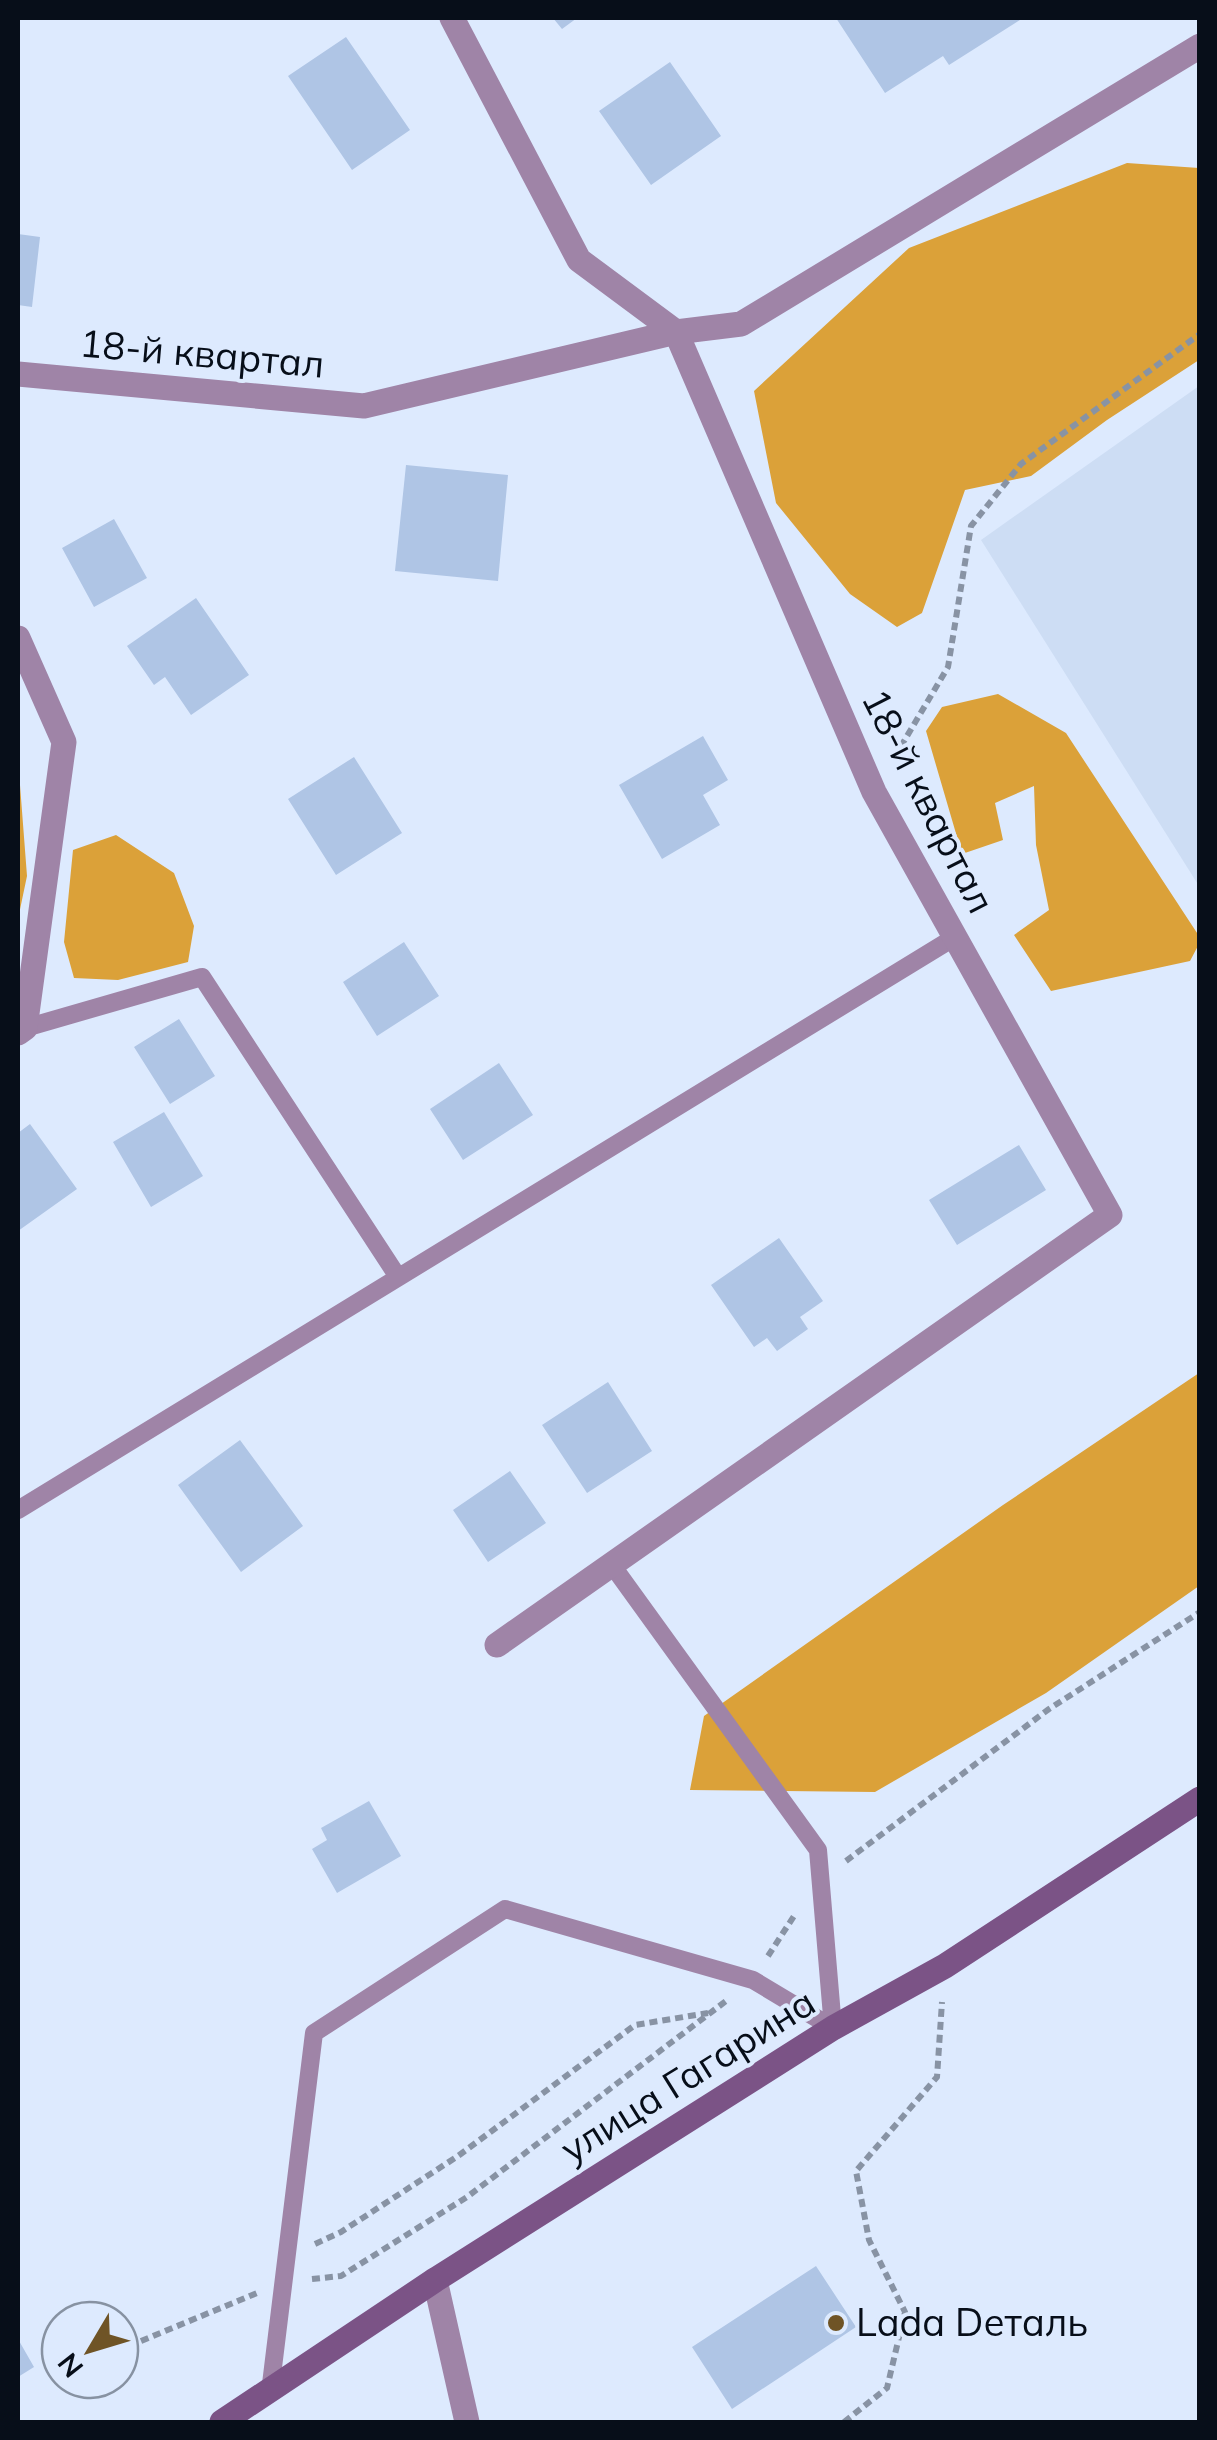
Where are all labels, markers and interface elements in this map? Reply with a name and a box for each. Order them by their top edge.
street label: 18-й квартал [78,318,326,388]
street label: 18-й квартал [852,680,1006,921]
street label: улица Гагарина [551,1978,824,2173]
place label: Lada Dеталь [856,2298,1088,2346]
north arrow [40,2300,140,2400]
marker: Lada Dеталь [825,2312,847,2334]
text: N [50,2347,90,2385]

